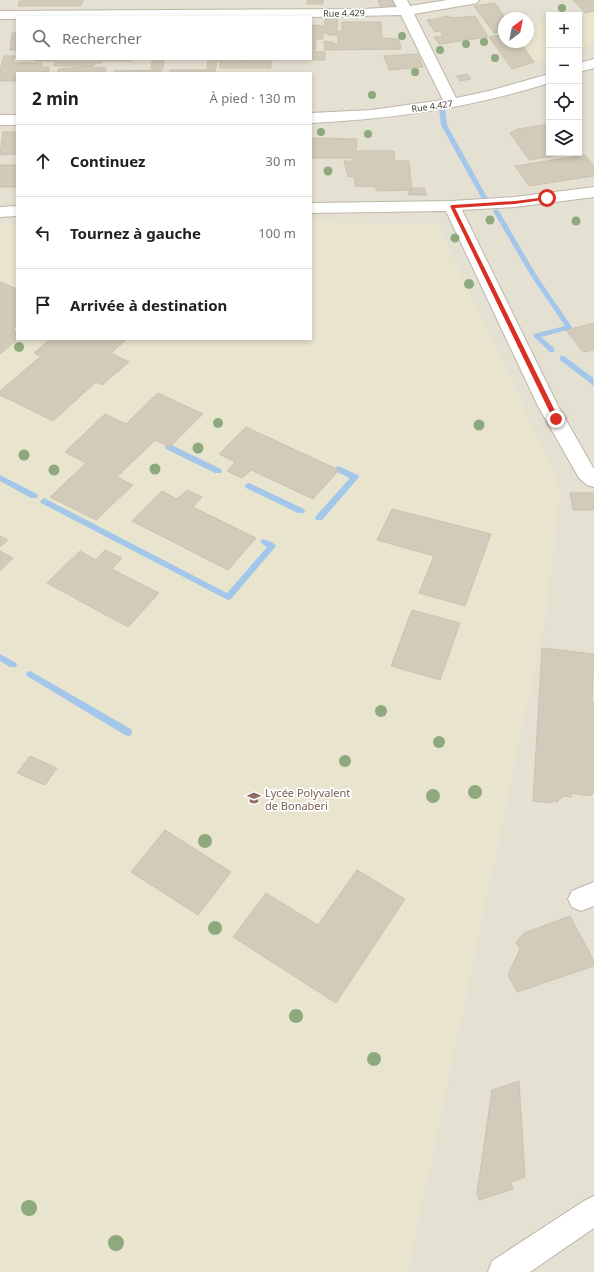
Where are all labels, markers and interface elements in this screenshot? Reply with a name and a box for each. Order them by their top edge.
street label: Rue 4.429 [323,6,365,20]
north arrow [498,12,534,48]
map controls [546,12,582,156]
button: + [546,12,582,48]
search box [16,16,312,60]
icon: search [30,27,52,49]
text: Rechercher [62,28,142,48]
button: − [546,48,582,84]
button: locate [546,84,582,120]
text: 2 min [32,87,79,110]
text: À pied · 130 m [210,89,296,107]
street label: Rue 4.427 [411,97,453,115]
button: layers [546,120,582,156]
icon: ahead [32,150,54,172]
text: Continuez [70,151,145,171]
text: 30 m [266,152,296,170]
route start [538,189,556,207]
icon: left [32,222,54,244]
text: Tournez à gauche [70,223,201,243]
text: 100 m [258,224,296,242]
icon: arrive [32,294,54,316]
text: Arrivée à destination [70,295,227,315]
route end [547,410,565,428]
place label: Lycée Polyvalent de Bonaberi [265,785,350,813]
school or university icon: Lycée Polyvalent de Bonaberi [246,790,262,806]

